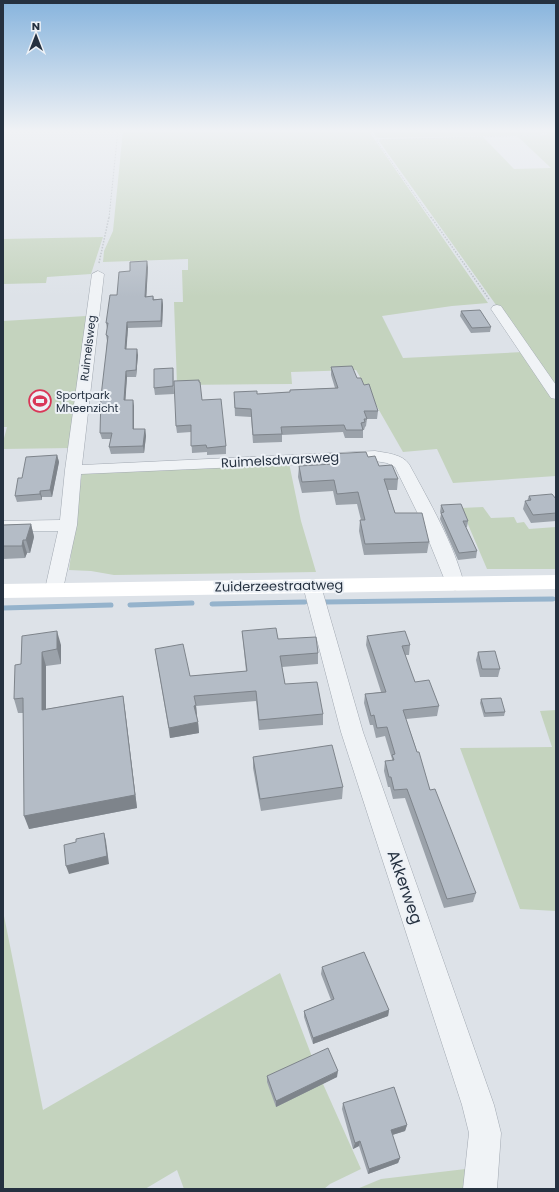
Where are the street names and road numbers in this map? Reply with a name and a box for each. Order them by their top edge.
street label: Ruimelsweg [76,314,100,382]
street label: Ruimelsdwarsweg [220,447,340,473]
street label: Zuiderzeestraatweg [215,575,343,597]
street label: Akkerweg [382,847,428,927]

